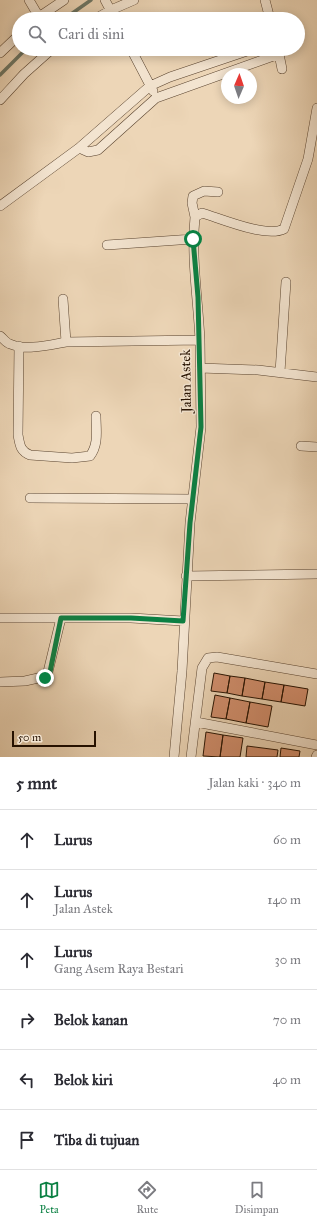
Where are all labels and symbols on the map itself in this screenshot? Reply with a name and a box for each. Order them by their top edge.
north arrow [221,68,257,104]
route start [184,230,202,248]
street label: Jalan Astek [177,349,196,415]
route end [36,669,54,687]
scale bar [12,729,96,748]

